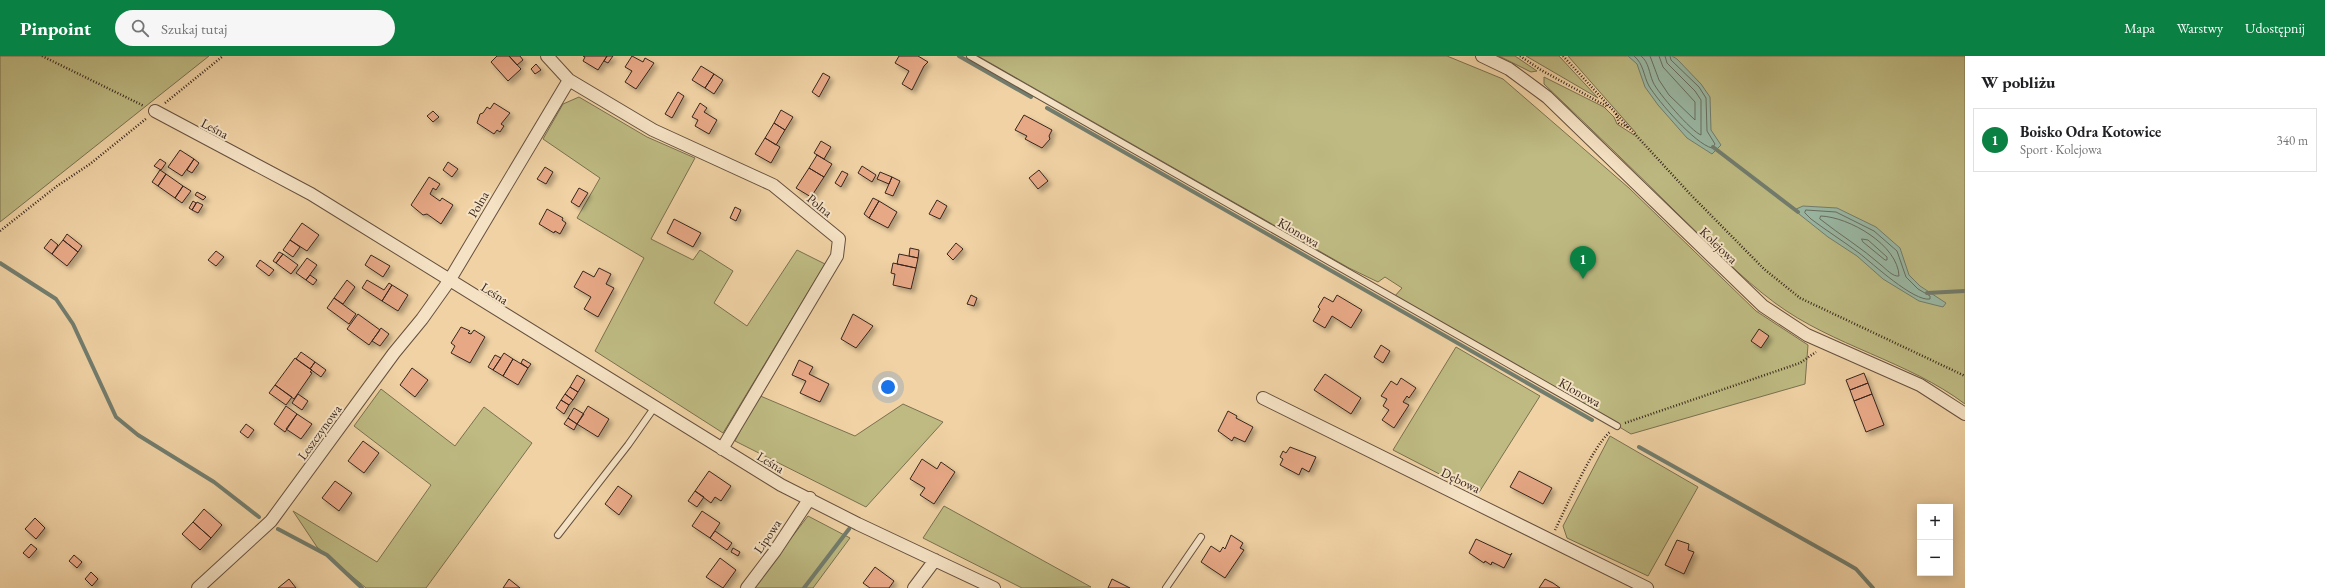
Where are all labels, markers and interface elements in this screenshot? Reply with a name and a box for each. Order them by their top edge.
search box [115,10,395,46]
text: Pinpoint [20,16,91,41]
icon: search [129,17,151,39]
text: Szukaj tutaj [161,19,227,38]
text: Mapa [2124,19,2155,37]
text: Warstwy [2177,19,2223,37]
text: Udostępnij [2245,19,2305,37]
text: W pobliżu [1981,71,2055,93]
street label: Leśna [198,114,232,143]
text: Boisko Odra Kotowice [2020,122,2161,141]
text: 1 [1992,132,1998,149]
text: 340 m [2277,132,2308,149]
text: Sport · Kolejowa [2020,141,2102,158]
street label: Polna [464,187,493,221]
street label: Polna [803,190,837,221]
street label: Klonowa [1275,214,1323,252]
street label: Kolejowa [1696,223,1742,268]
pin: 1 [1570,246,1596,279]
street label: Leśna [478,279,512,309]
street label: Klonowa [1556,374,1604,411]
your location [878,377,898,397]
street label: Leszczynowa [294,401,346,463]
street label: Leśna [754,448,788,478]
street label: Dębowa [1438,464,1484,498]
map controls [1917,504,1953,576]
button: + [1917,504,1953,540]
street label: Lipowa [750,515,785,557]
button: − [1917,540,1953,576]

